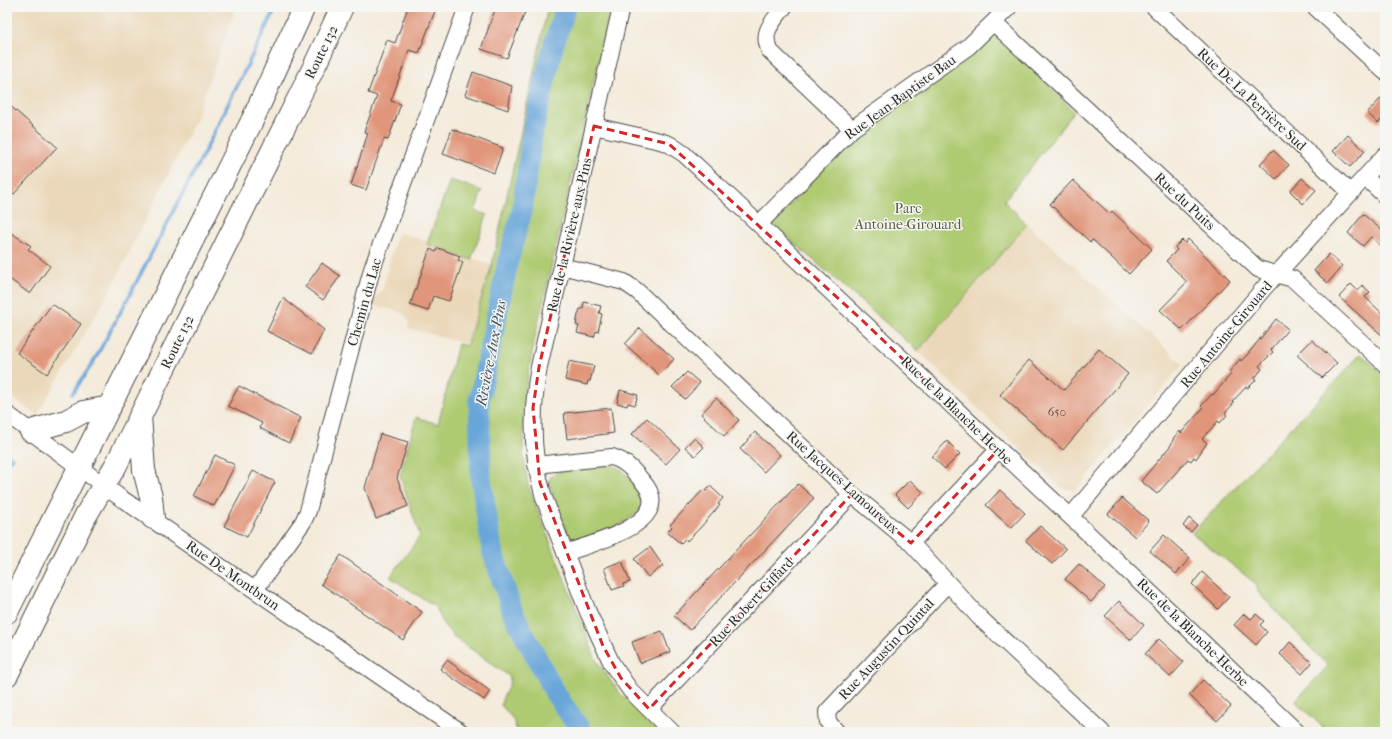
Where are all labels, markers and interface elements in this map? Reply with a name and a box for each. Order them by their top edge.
street label: Route 132 [301,23,342,82]
street label: Rue De La Perrière Sud [1194,44,1310,154]
street label: Rue Jean-Baptiste Bau [841,51,959,144]
street label: Rue de la Rivière-aux-Pins [543,156,596,314]
street label: Rue du Puits [1151,169,1219,234]
park label: Parc Antoine-Girouard [854,200,962,233]
street label: Chemin du Lac [344,256,385,348]
street label: Rue Antoine-Girouard [1177,277,1276,391]
water label: Rivière-Aux-Pins [472,298,510,408]
street label: Route 132 [157,313,198,372]
street label: Rue de la Blanche-Herbe [897,353,1016,468]
house number: 650 [1048,405,1066,419]
street label: Rue Jacques-Lamoureux [783,427,903,538]
street label: Rue De Montbrun [183,537,283,614]
street label: Rue Robert-Giffard [706,554,797,650]
street label: Rue de la Blanche-Herbe [1133,575,1252,690]
street label: Rue Augustin-Quintal [835,595,938,704]

